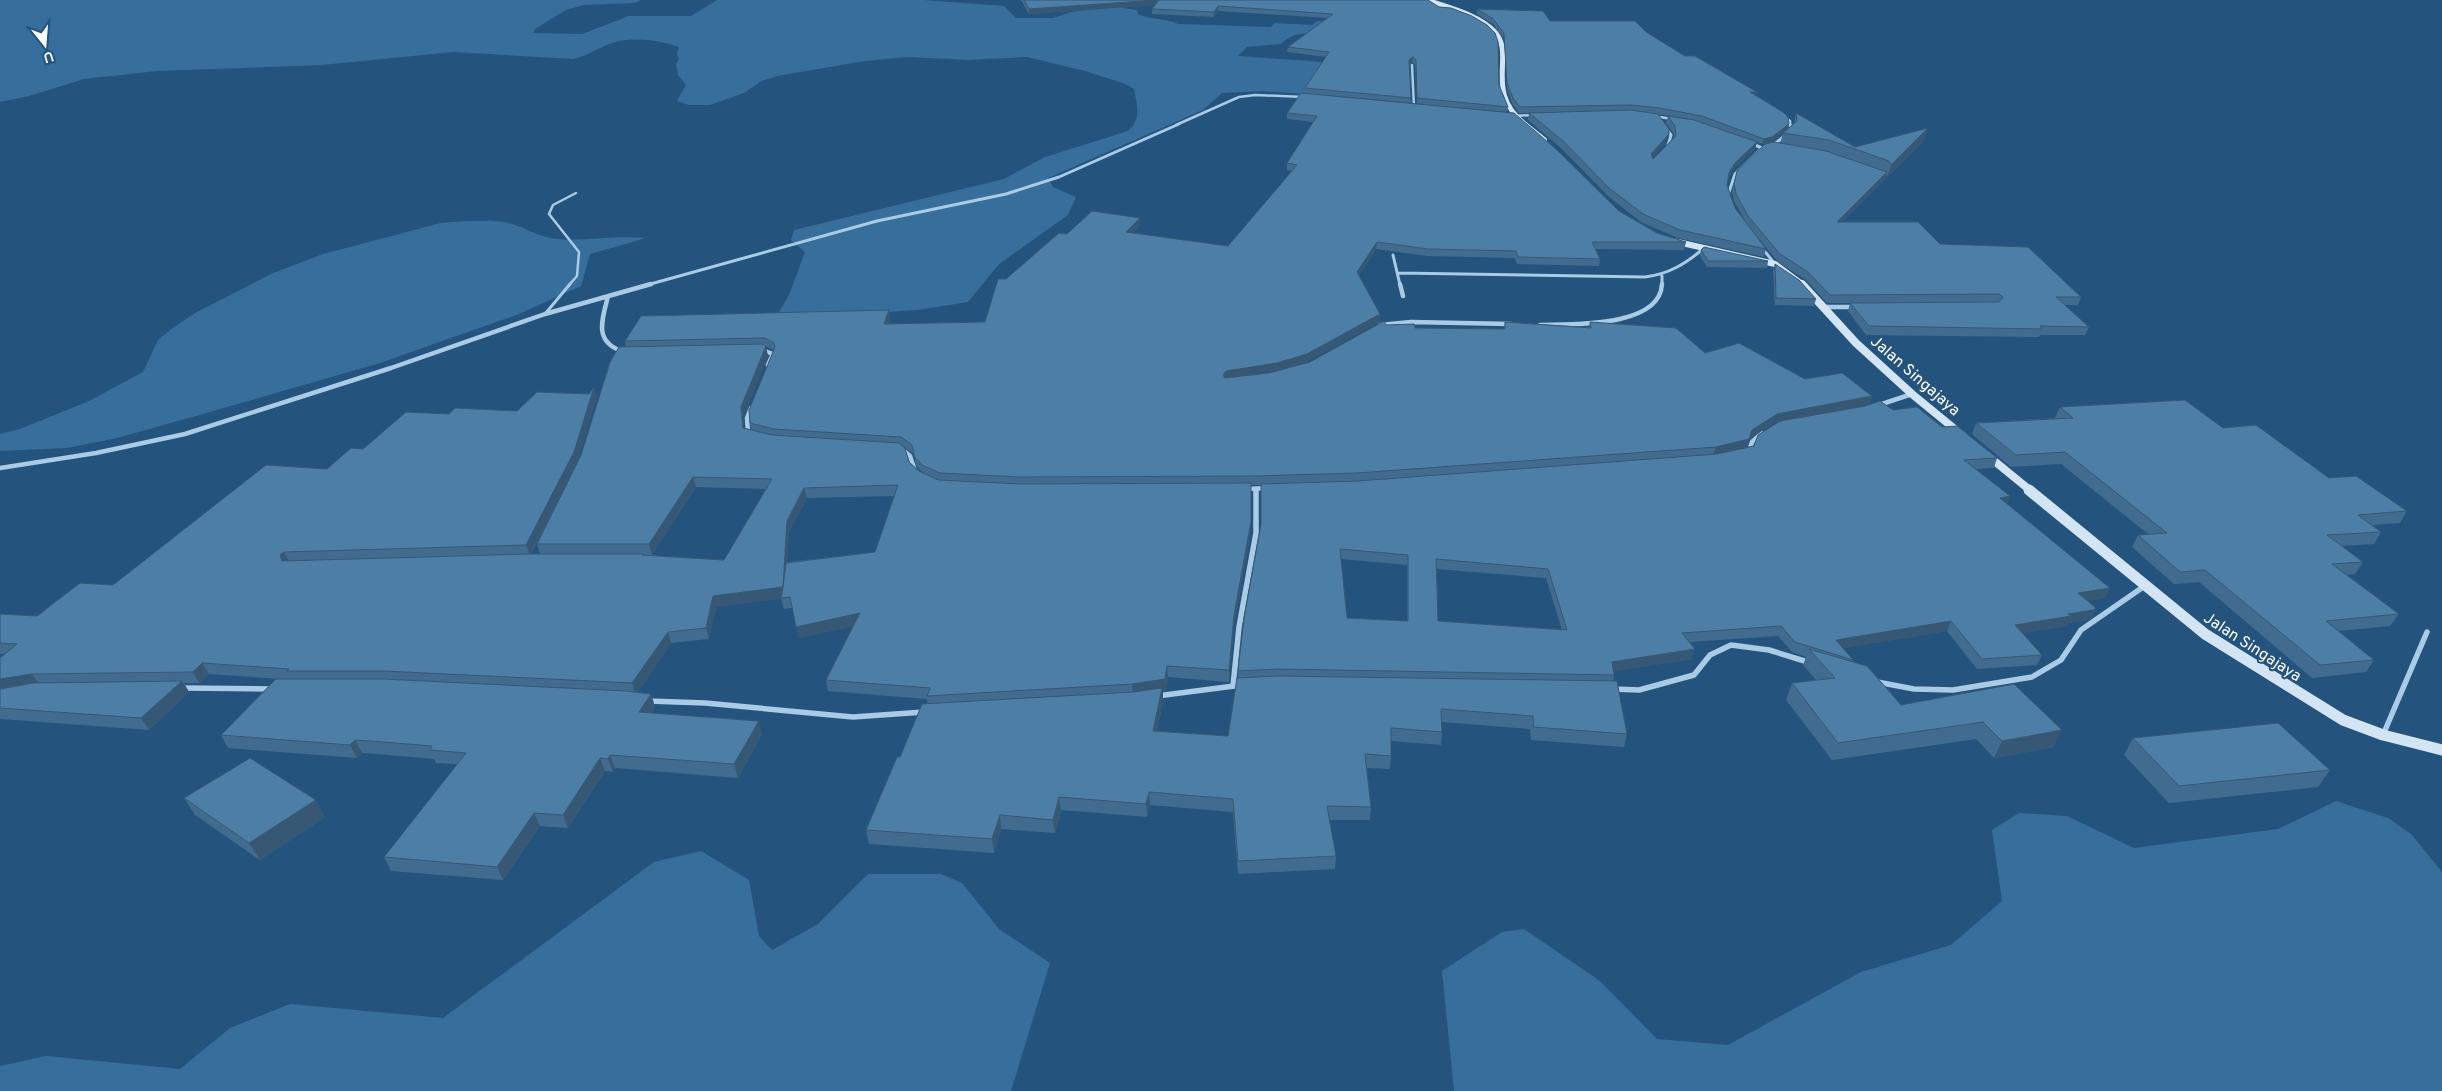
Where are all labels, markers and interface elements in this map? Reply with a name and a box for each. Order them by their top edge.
north arrow [20,20,70,70]
text: U [41,46,56,66]
street label: Jalan Singajaya [1866,332,1964,421]
street label: Jalan Singajaya [2199,609,2305,687]

